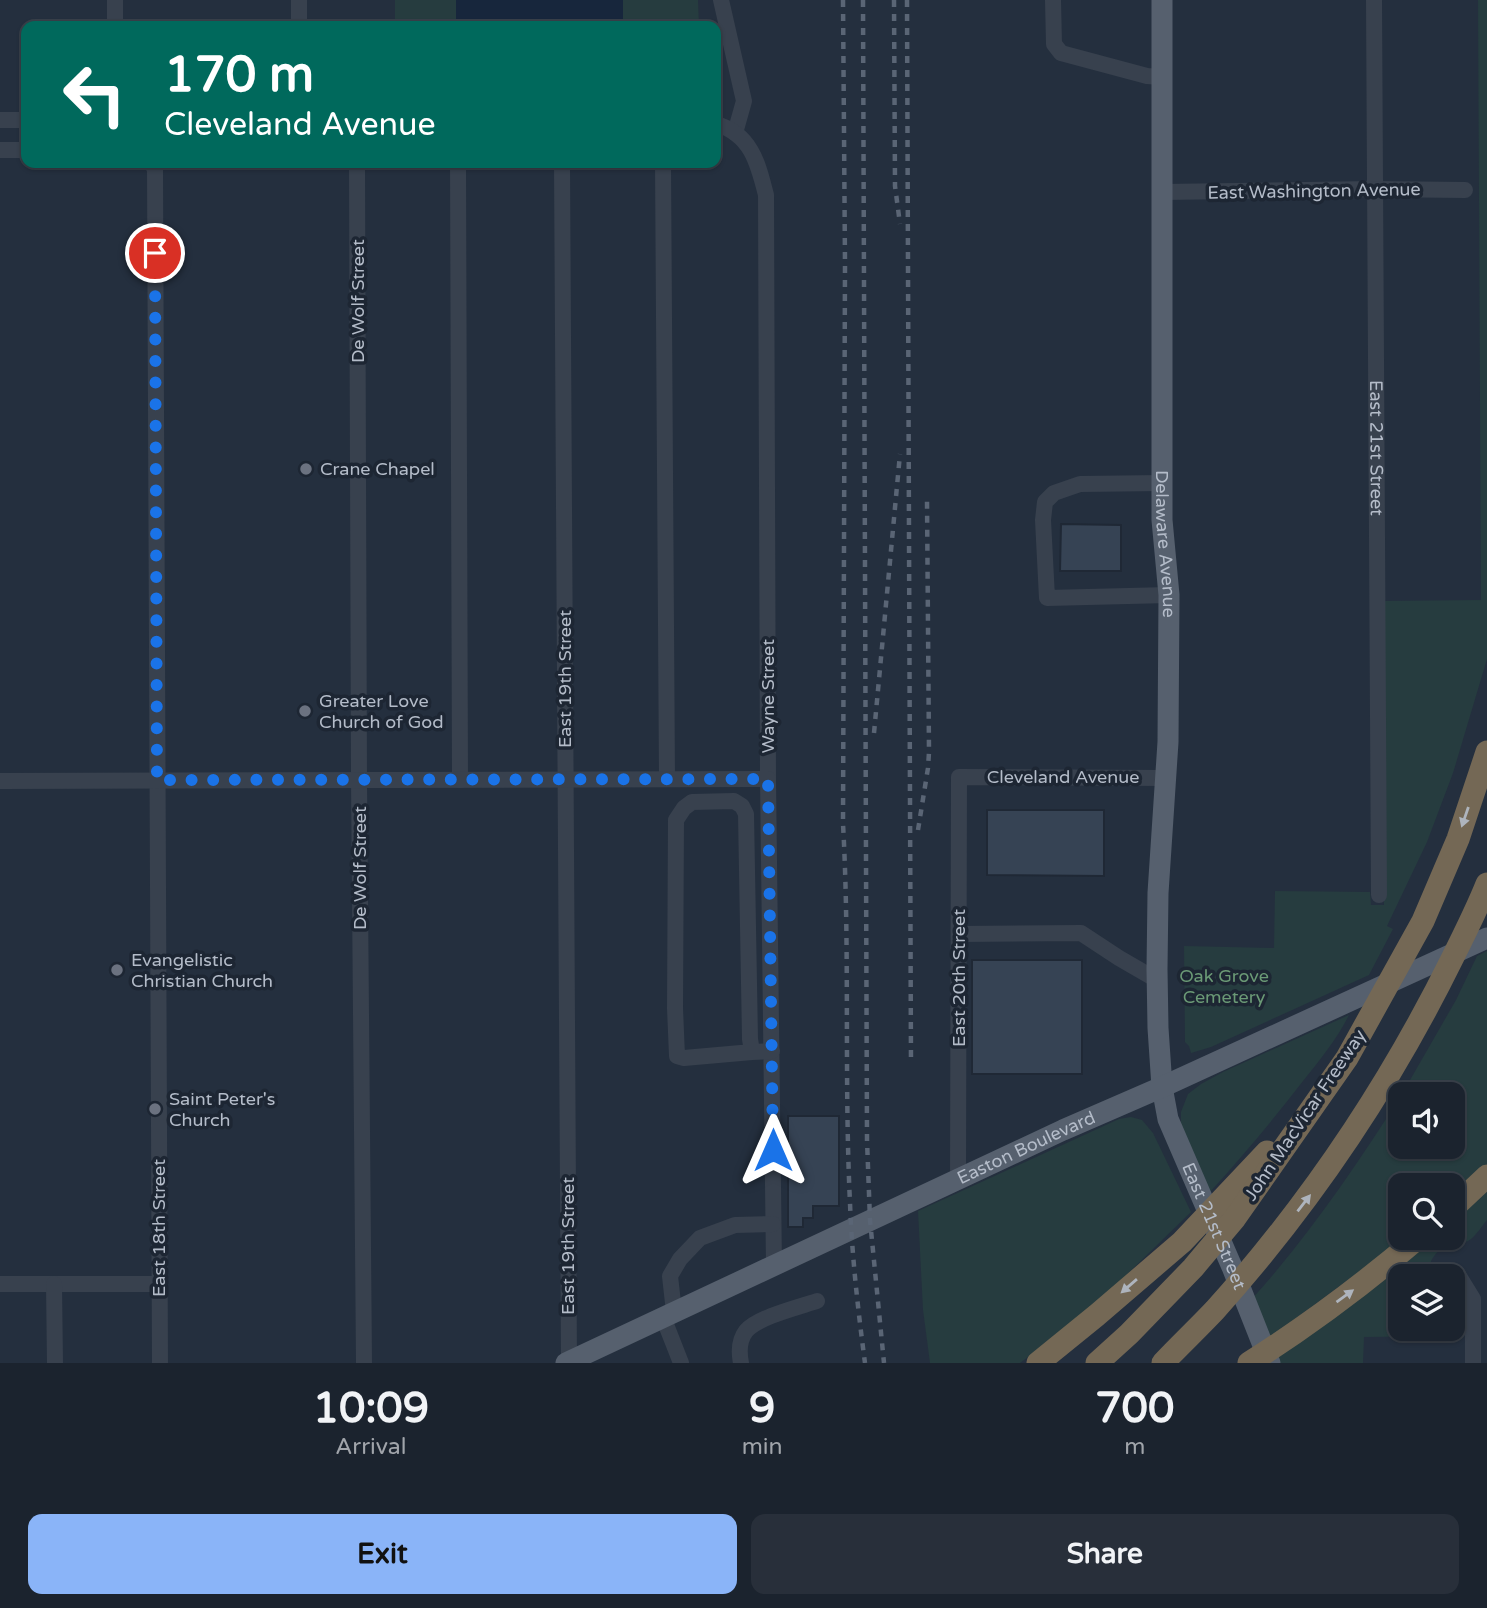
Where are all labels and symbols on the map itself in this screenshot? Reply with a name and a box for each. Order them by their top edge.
street label: East Washington Avenue [1207,178,1421,204]
pin [125,223,185,283]
street label: De Wolf Street [347,239,369,363]
street label: East 21st Street [1365,380,1388,516]
place label: Crane Chapel [320,458,435,480]
marker: Crane Chapel [298,461,314,477]
street label: Delaware Avenue [1151,470,1180,618]
street label: East 19th Street [554,610,576,748]
street label: Wayne Street [757,639,779,753]
place label: Greater Love Church of God [319,690,444,733]
marker: Greater Love Church of God [297,703,313,719]
street label: Cleveland Avenue [987,766,1139,788]
street label: De Wolf Street [349,806,371,930]
one-way arrow [1459,807,1470,828]
street label: East 20th Street [948,909,970,1047]
place label: Evangelistic Christian Church [131,949,273,992]
marker: Evangelistic Christian Church [109,962,125,978]
park label: Oak Grove Cemetery [1179,965,1269,1008]
street label: John MacVicar Freeway [1239,1025,1371,1205]
place label: Saint Peter's Church [169,1088,276,1131]
marker: Saint Peter's Church [147,1101,163,1117]
street label: Easton Boulevard [953,1106,1099,1189]
position arrow [736,1113,810,1187]
street label: East 18th Street [148,1159,170,1297]
street label: East 21st Street [1177,1159,1251,1293]
street label: East 19th Street [557,1177,579,1315]
one-way arrow [1296,1194,1310,1212]
one-way arrow [1121,1278,1138,1293]
one-way arrow [1336,1290,1354,1304]

